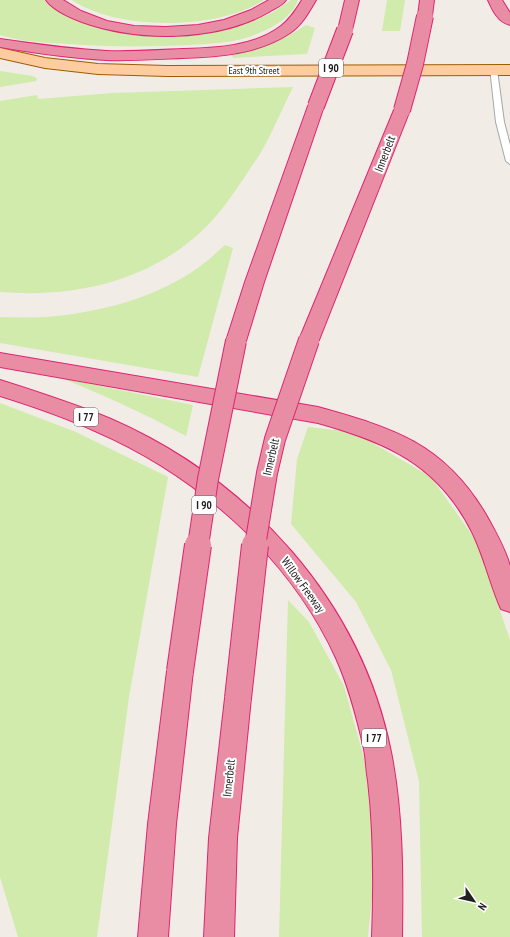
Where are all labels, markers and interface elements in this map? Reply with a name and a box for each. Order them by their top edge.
road number: I 90 [319,59,343,77]
street label: East 9th Street [228,64,280,77]
street label: Innerbelt [371,133,399,174]
road number: I 77 [74,408,98,426]
street label: Innerbelt [259,436,282,477]
road number: I 90 [192,496,216,514]
street label: Willow Freeway [278,554,329,616]
road number: I 77 [362,729,386,747]
street label: Innerbelt [219,758,238,798]
north arrow [454,881,494,921]
text: N [475,900,490,913]

